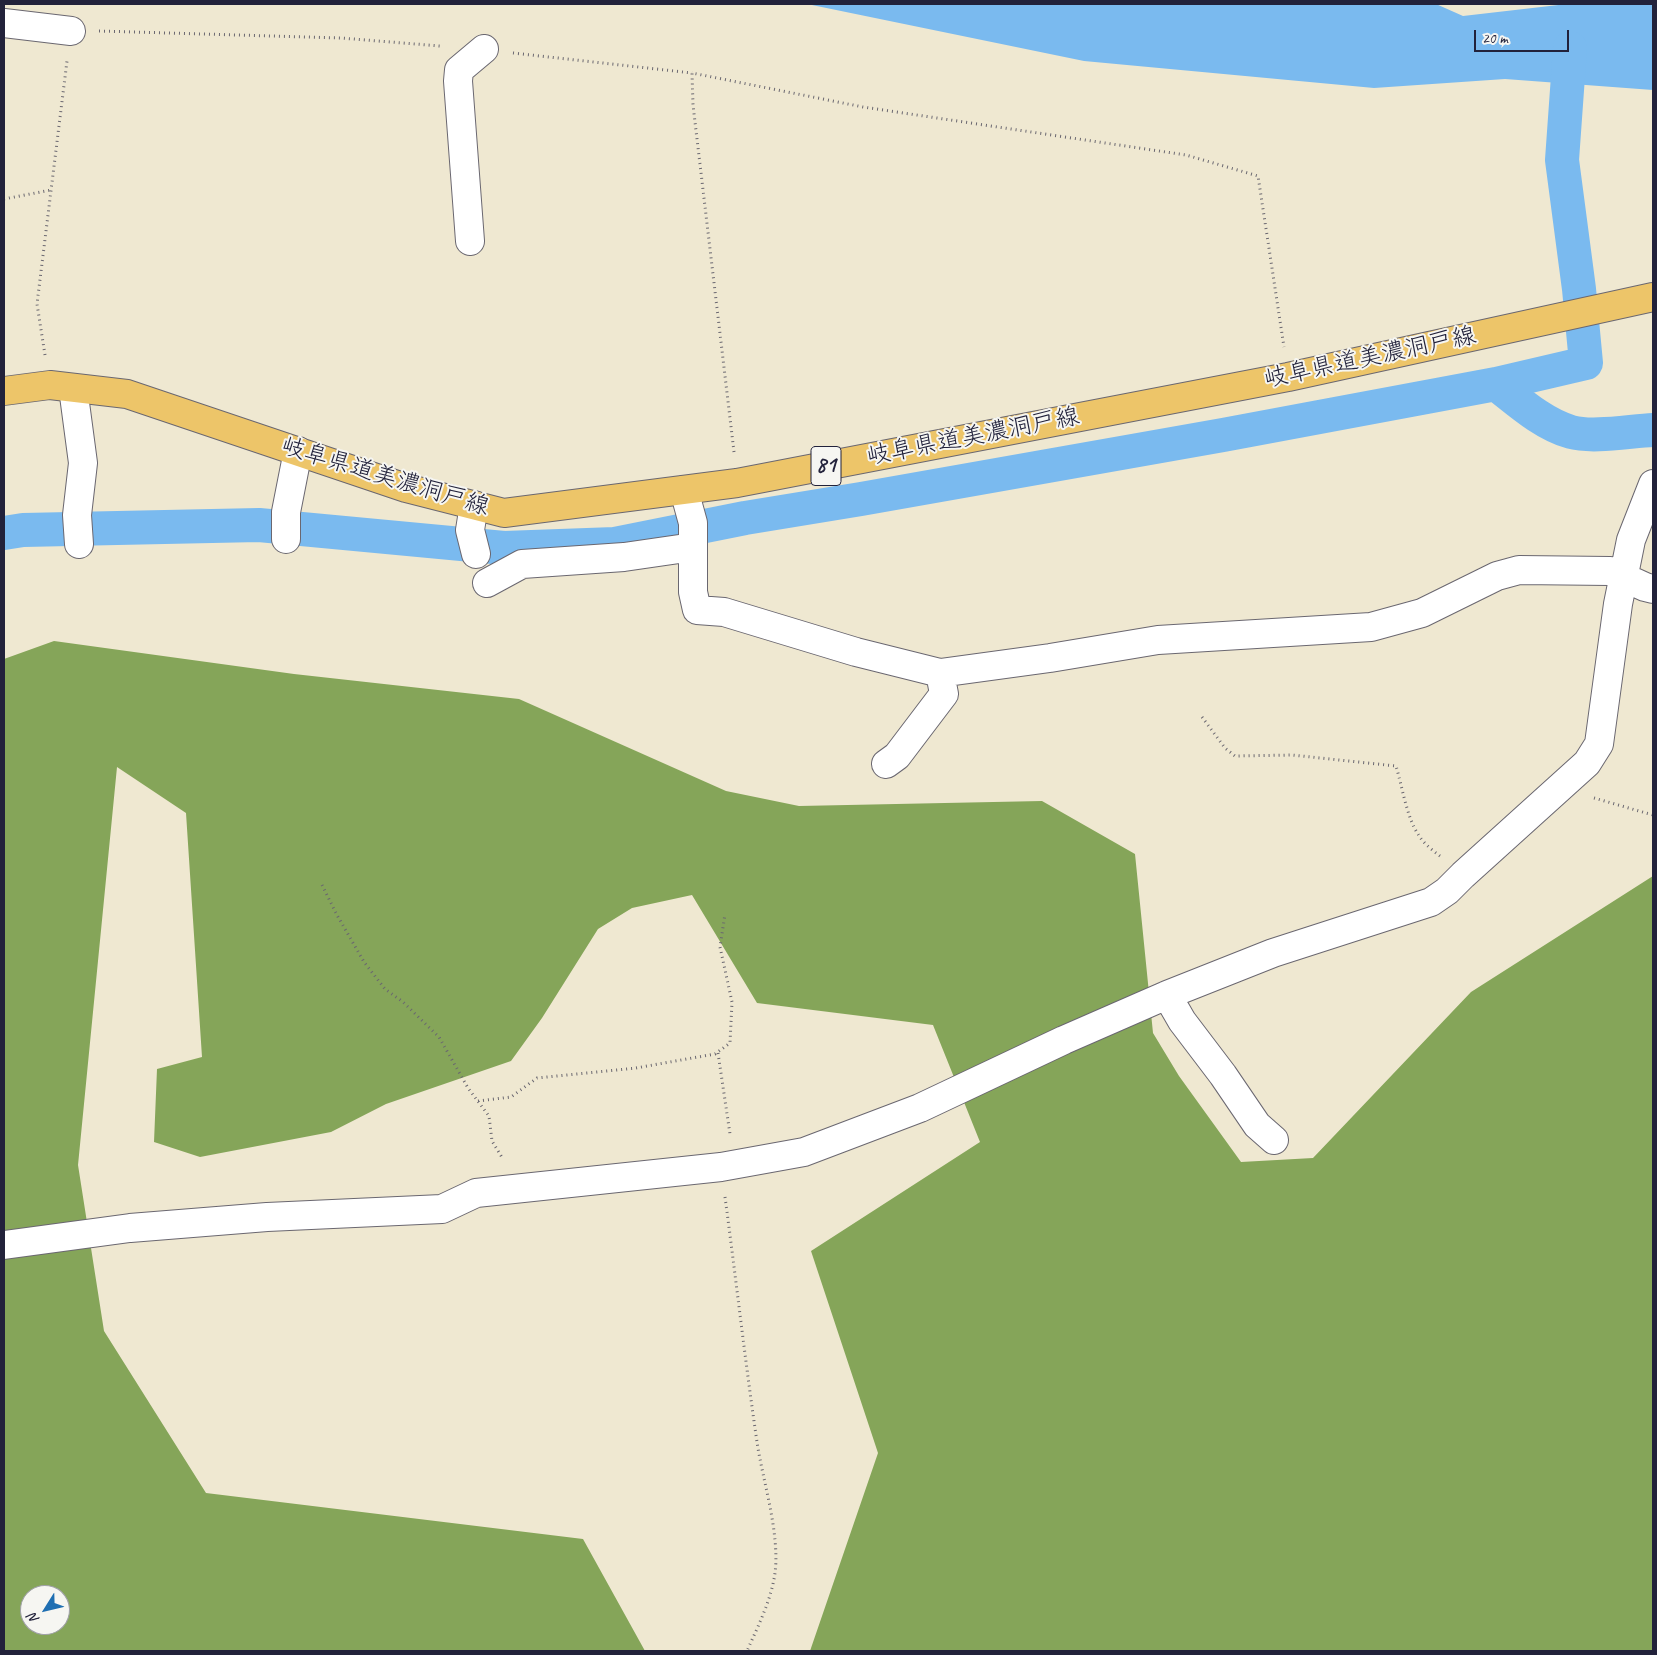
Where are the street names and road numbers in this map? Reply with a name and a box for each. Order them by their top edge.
street label: 岐阜県道美濃洞戸線 [1261,321,1479,395]
street label: 岐阜県道美濃洞戸線 [864,402,1082,472]
street label: 岐阜県道美濃洞戸線 [278,432,492,522]
road number: 81 [811,446,841,486]

